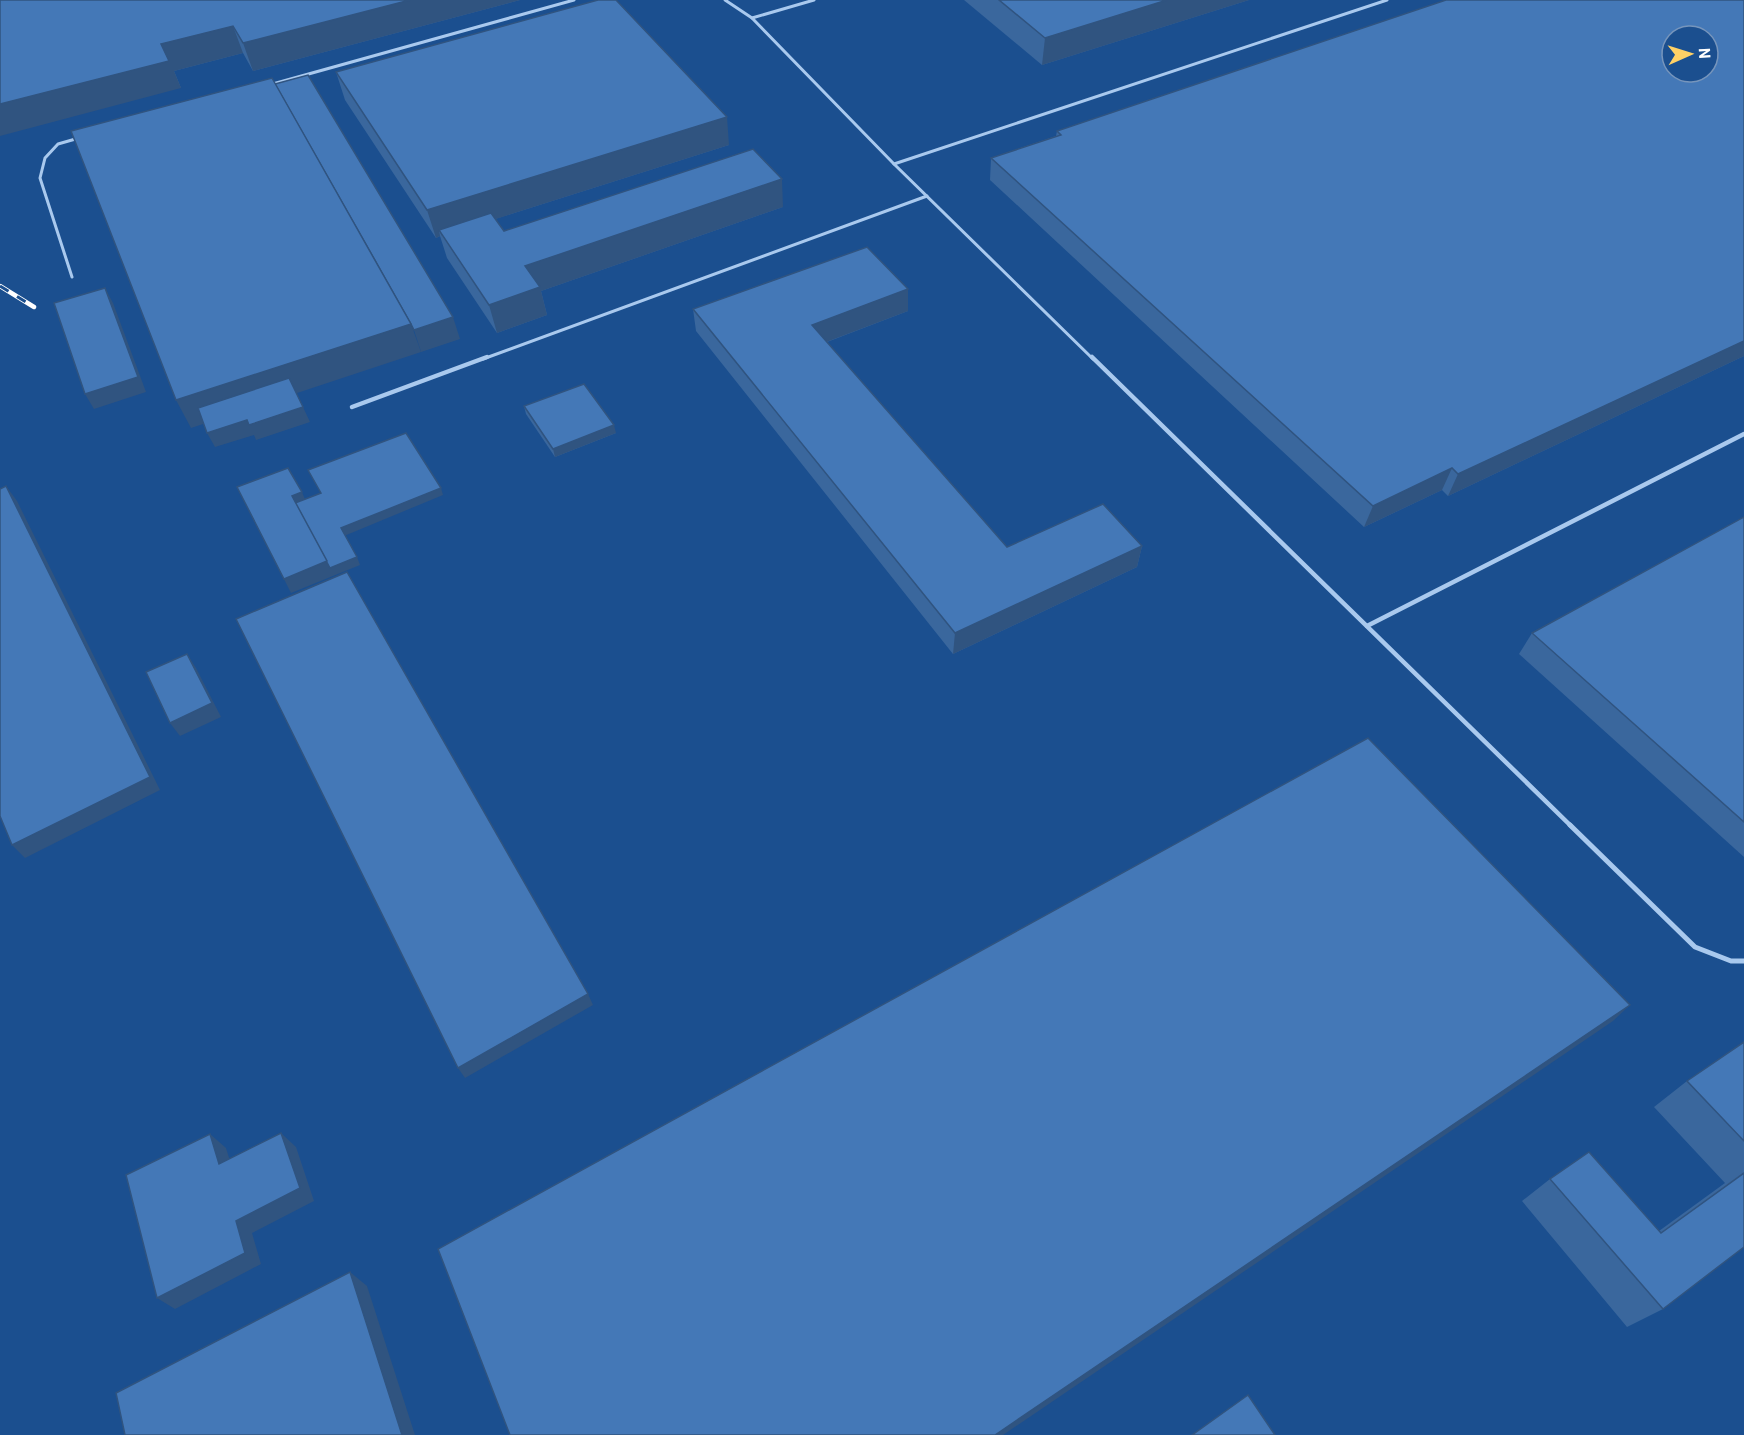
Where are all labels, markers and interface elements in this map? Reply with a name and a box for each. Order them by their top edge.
north arrow [1660,24,1720,84]
text: N [1696,47,1715,59]

